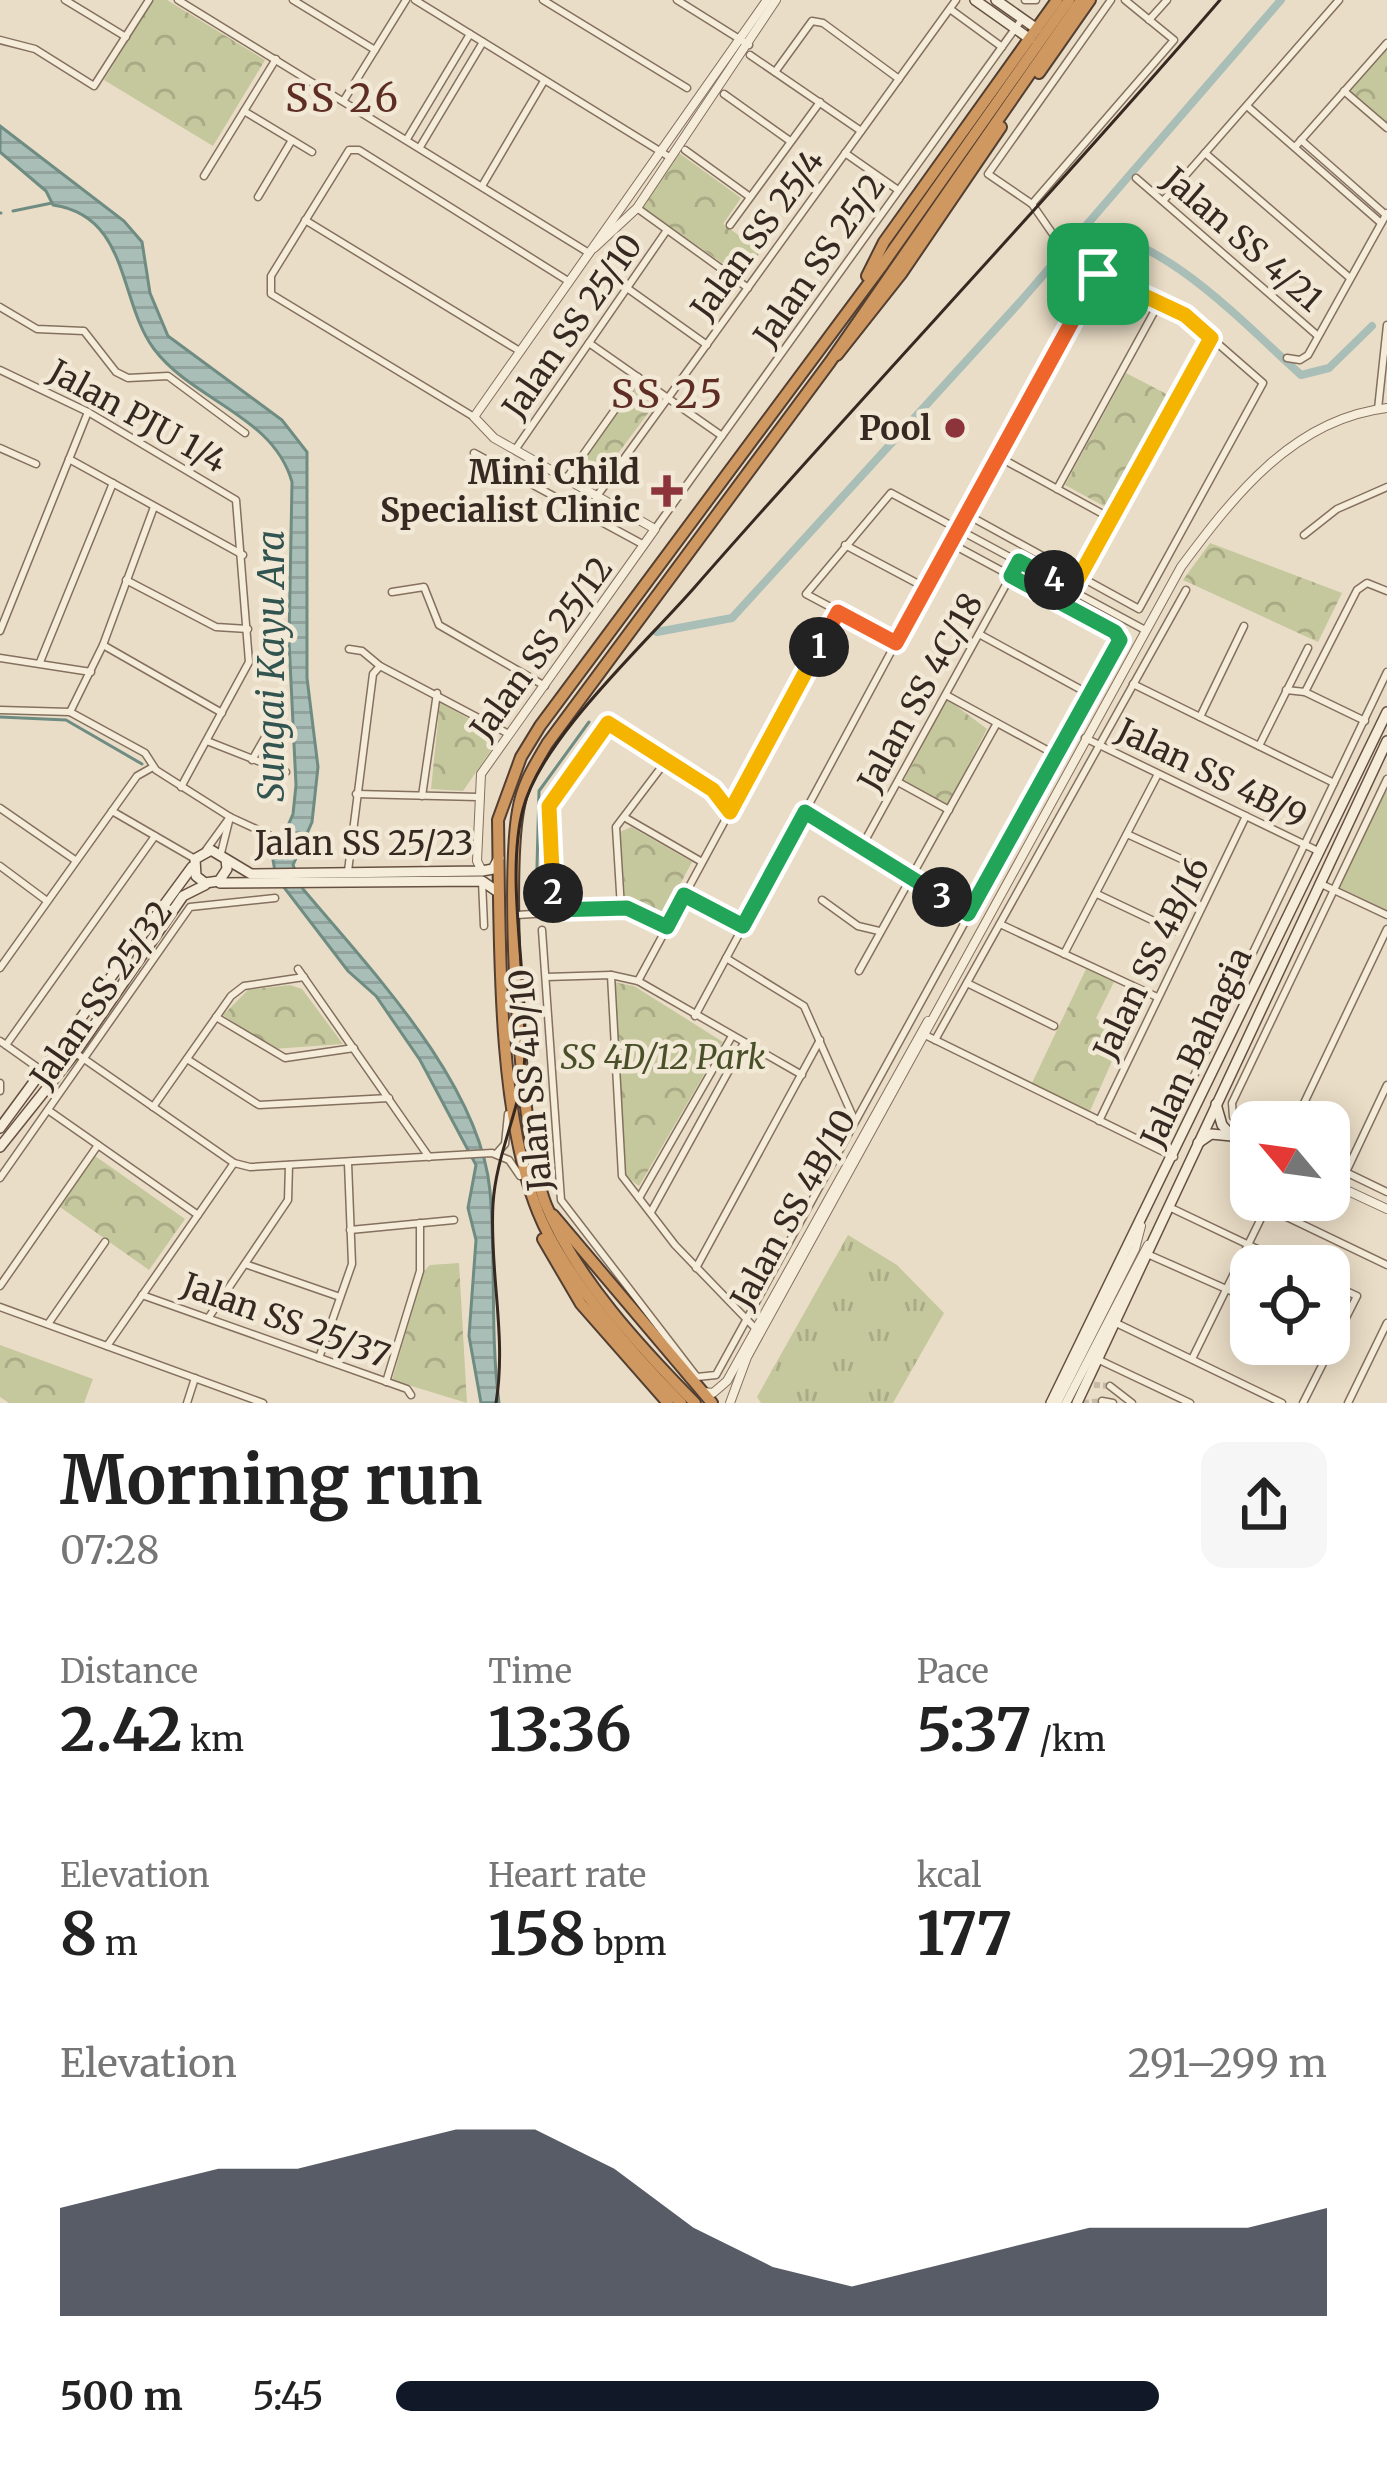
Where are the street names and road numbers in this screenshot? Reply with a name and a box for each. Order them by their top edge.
street label: Jalan SS 25/4 [681,141,833,328]
street label: Jalan SS 4/21 [1154,158,1331,320]
street label: Jalan SS 25/2 [744,166,894,355]
street label: Jalan SS 25/10 [493,226,651,427]
street label: Jalan PJU 1/4 [41,350,234,482]
street label: Jalan SS 25/12 [461,549,621,748]
street label: Jalan SS 4C/18 [849,586,992,799]
street label: Jalan SS 4B/9 [1109,709,1314,837]
street label: Jalan SS 25/23 [254,823,473,864]
street label: Jalan SS 4B/16 [1084,850,1218,1067]
street label: Jalan SS 25/32 [21,893,181,1096]
street label: Jalan Bahagia [1132,941,1261,1154]
street label: Jalan SS 4D/10 [500,967,561,1194]
street label: Jalan SS 4B/10 [721,1103,865,1317]
street label: Jalan SS 25/37 [176,1264,395,1377]

